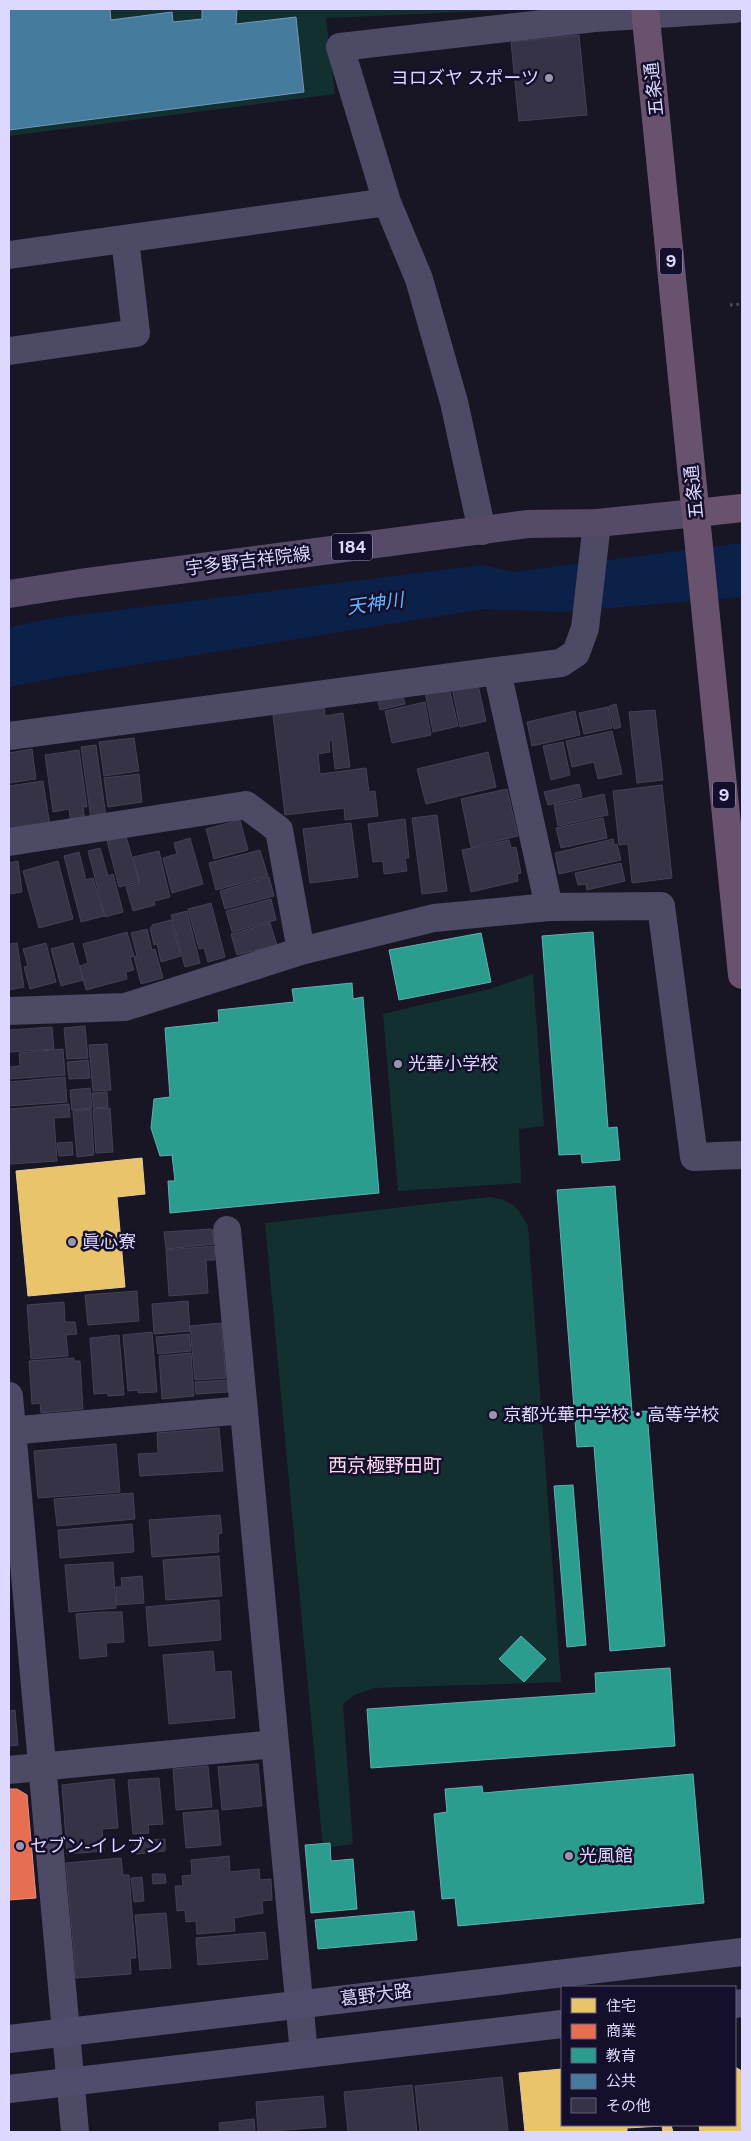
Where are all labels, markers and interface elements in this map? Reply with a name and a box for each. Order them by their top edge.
street label: 五条通 [640,61,667,117]
place label: ヨロズヤ スポーツ [391,67,539,88]
marker: ヨロズヤ スポーツ [543,72,555,84]
road number: 9 [660,248,682,274]
street label: 五条通 [680,464,707,520]
road number: 184 [332,534,372,560]
street label: 宇多野吉祥院線 [184,542,312,579]
water label: 天神川 [345,588,407,618]
road number: 9 [713,782,735,808]
place label: 光華小学校 [408,1053,498,1074]
marker: 光華小学校 [392,1058,404,1070]
place label: 眞心寮 [82,1231,136,1252]
marker: 眞心寮 [66,1236,78,1248]
place label: 京都光華中学校・高等学校 [503,1404,719,1425]
marker: 京都光華中学校・高等学校 [487,1409,499,1421]
district label: 西京極野田町 [328,1454,442,1476]
place label: セブン-イレブン [30,1835,163,1856]
marker: セブン-イレブン [14,1840,26,1852]
place label: 光風館 [579,1845,633,1866]
marker: 光風館 [563,1850,575,1862]
street label: 葛野大路 [339,1980,413,2009]
legend [561,1986,736,2126]
text: 住宅 [606,1997,636,2014]
text: 商業 [606,2022,636,2039]
text: 教育 [606,2047,636,2064]
text: 公共 [606,2072,636,2089]
text: その他 [606,2097,651,2114]

